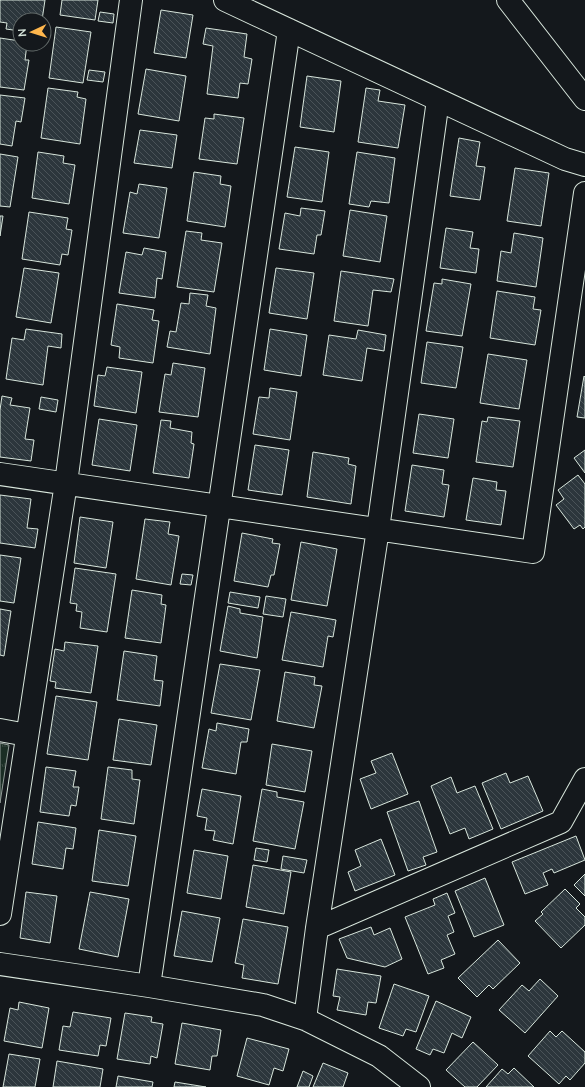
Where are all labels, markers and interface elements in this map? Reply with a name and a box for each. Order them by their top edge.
north arrow [12,12,52,52]
text: N [15,28,30,37]

